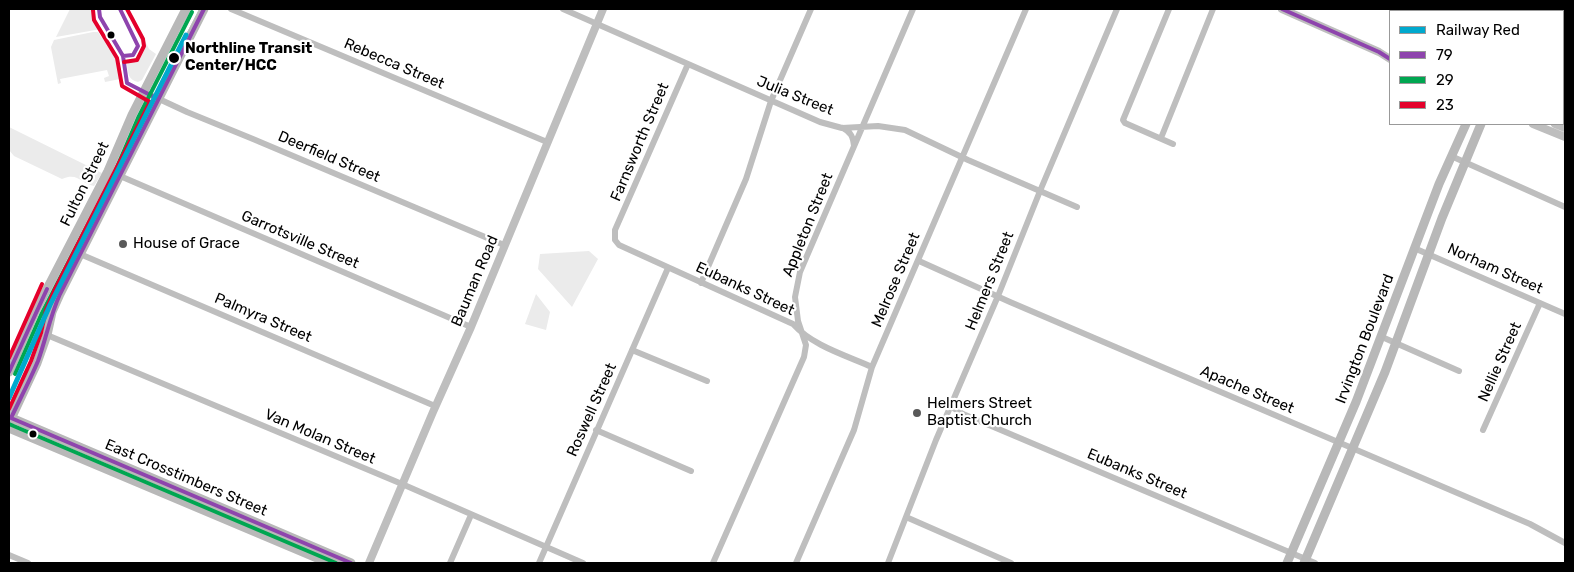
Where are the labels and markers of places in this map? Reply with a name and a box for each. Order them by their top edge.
unlabelled marker [106,30,116,40]
place label: Northline Transit Center/HCC [185,40,312,75]
marker: Northline Transit Center/HCC [167,51,181,65]
place label: House of Grace [133,235,240,253]
marker: House of Grace [117,238,129,250]
place label: Helmers Street Baptist Church [927,395,1032,430]
marker: Helmers Street Baptist Church [911,407,923,419]
unlabelled marker [28,429,38,439]

